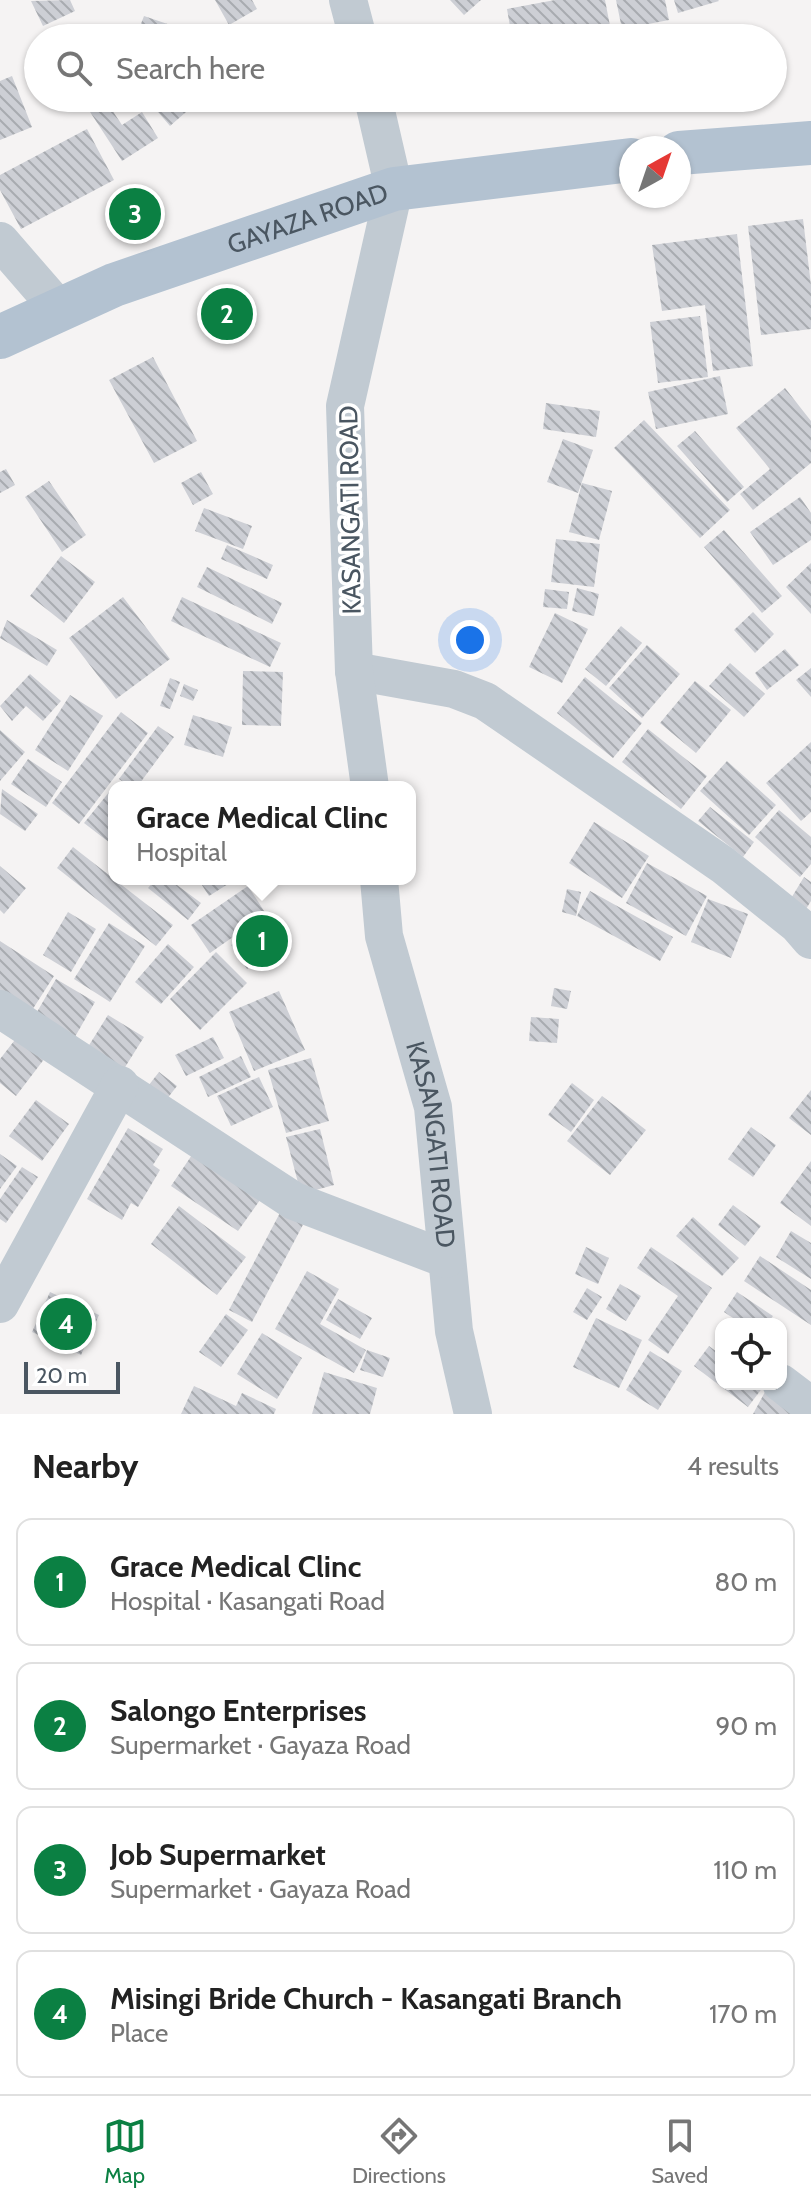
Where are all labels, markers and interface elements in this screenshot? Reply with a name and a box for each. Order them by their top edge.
search box [24,24,787,112]
icon: search [52,46,96,90]
text: Search here [116,50,265,87]
north arrow [619,136,691,208]
street label: GAYAZA ROAD [223,176,392,261]
pin: 3 [109,184,161,244]
pin: 2 [201,284,253,344]
street label: KASANGATI ROAD [332,405,368,615]
your location [450,620,490,660]
popup [108,781,416,885]
text: Grace Medical Clinc [136,799,388,836]
text: Hospital [136,836,227,868]
pin: 1 [236,911,288,971]
street label: KASANGATI ROAD [399,1038,462,1249]
pin: 4 [40,1294,92,1354]
map controls [715,1318,787,1390]
button: locate [715,1318,787,1390]
scale bar [24,1358,120,1394]
text: 20 m [36,1362,87,1389]
text: Nearby [32,1445,139,1487]
text: 4 results [687,1450,779,1482]
text: Grace Medical Clinc [110,1548,361,1585]
text: 1 [55,1566,65,1598]
text: 80 m [714,1566,777,1598]
text: Hospital · Kasangati Road [110,1585,385,1617]
text: Salongo Enterprises [110,1692,367,1729]
text: 2 [53,1710,67,1742]
text: 90 m [715,1710,777,1742]
text: Supermarket · Gayaza Road [110,1729,411,1761]
text: Job Supermarket [110,1836,326,1873]
text: 3 [53,1854,67,1886]
text: 110 m [713,1854,777,1886]
text: Supermarket · Gayaza Road [110,1873,411,1905]
text: Misingi Bride Church - Kasangati Branch [110,1980,622,2017]
text: 4 [52,1998,68,2030]
text: 170 m [709,1998,777,2030]
text: Place [110,2017,168,2049]
tab: Map [103,2114,147,2189]
tab: Directions [352,2114,446,2189]
tab: Saved [651,2114,708,2189]

